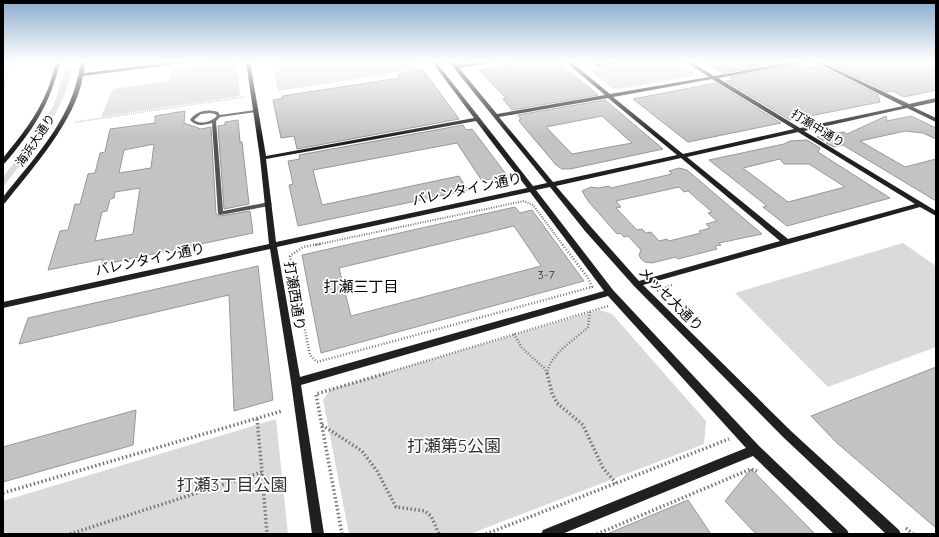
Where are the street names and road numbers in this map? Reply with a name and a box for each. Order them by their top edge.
street label: 打瀬中通り [789,106,847,150]
street label: 海浜大通り [12,111,58,169]
street label: バレンタイン通り [410,169,524,209]
street label: バレンタイン通り [93,239,207,279]
street label: 打瀬西通り [281,260,309,332]
street label: メッセ大通り [635,263,707,335]

